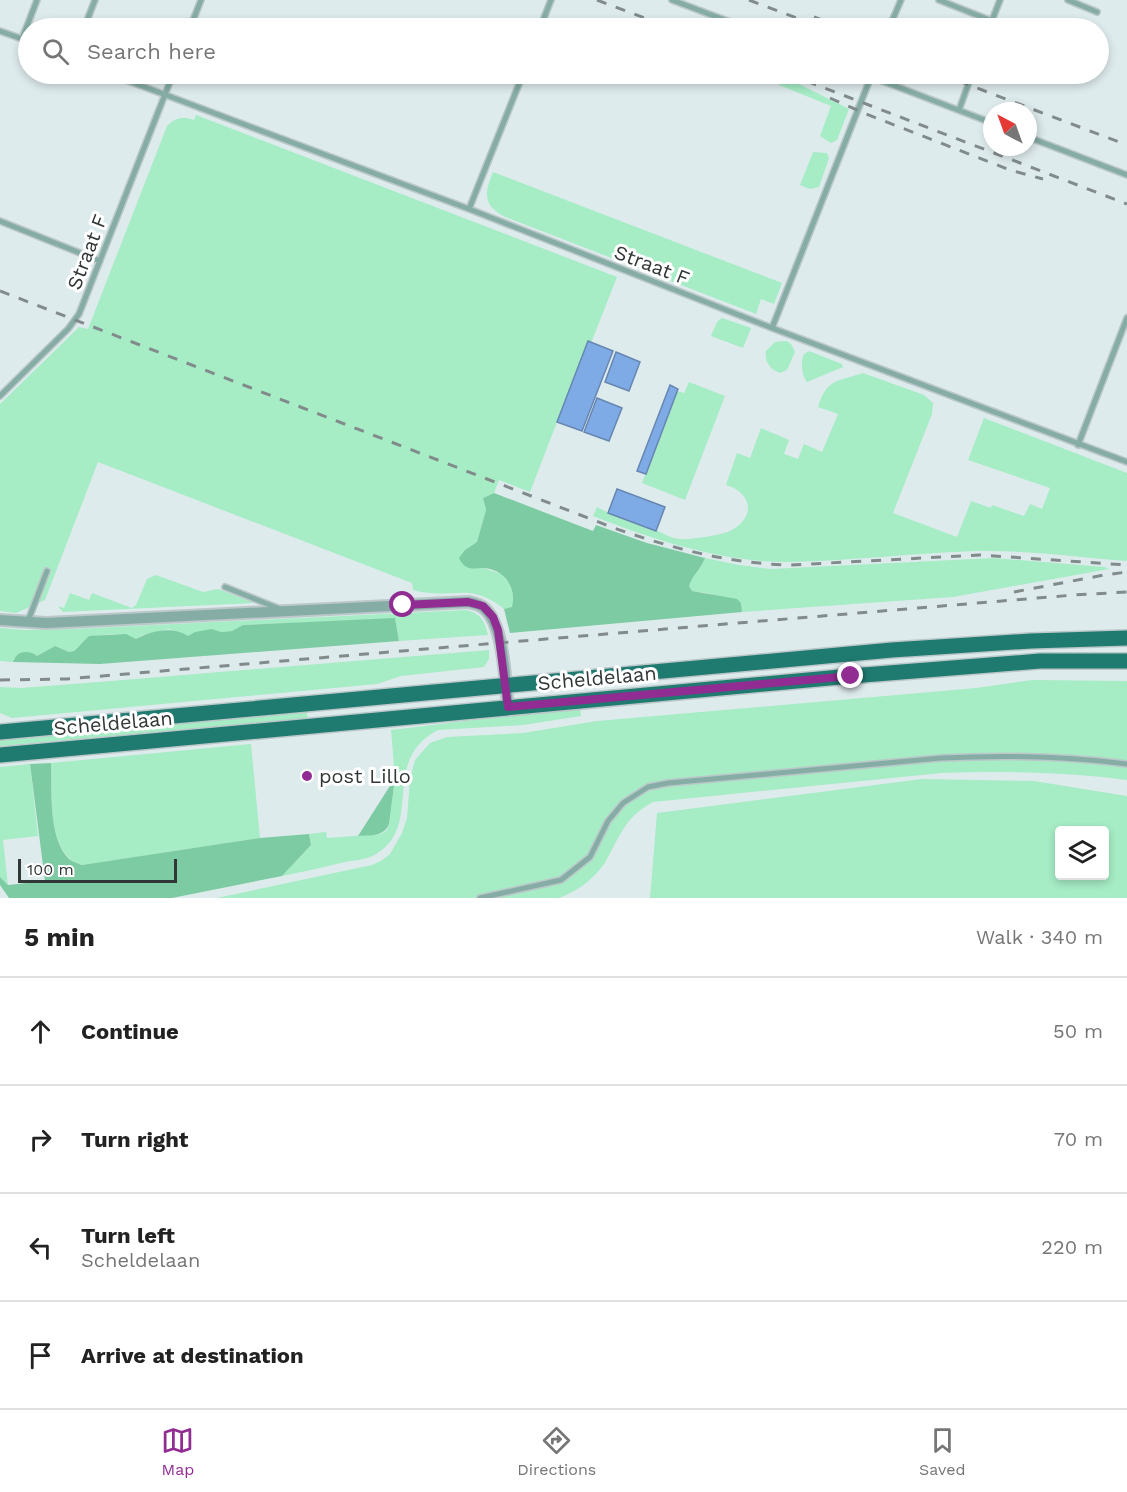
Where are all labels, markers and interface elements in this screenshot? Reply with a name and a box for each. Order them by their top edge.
search box [18,18,1109,84]
icon: search [39,35,72,68]
text: Search here [87,39,216,64]
north arrow [983,102,1037,156]
street label: Straat F [62,211,112,293]
street label: Straat F [611,240,693,290]
route start [389,591,415,617]
street label: Scheldelaan [537,661,657,695]
route end [837,662,863,688]
street label: Scheldelaan [53,706,173,740]
place label: post Lillo [319,764,411,788]
marker: post Lillo [300,769,314,783]
map controls [1055,826,1109,880]
button: layers [1055,826,1109,880]
scale bar [18,856,177,884]
text: 100 m [27,860,74,879]
text: 5 min [24,922,95,952]
text: Walk · 340 m [976,925,1103,949]
icon: ahead [24,1015,57,1048]
text: Continue [81,1019,179,1044]
text: 50 m [1053,1019,1103,1043]
icon: right [24,1123,57,1156]
text: Turn right [81,1127,188,1152]
text: 70 m [1054,1127,1103,1151]
text: Turn left [81,1223,175,1248]
icon: left [24,1231,57,1264]
text: 220 m [1041,1235,1103,1259]
text: Scheldelaan [81,1248,200,1272]
icon: arrive [24,1339,57,1372]
text: Arrive at destination [81,1343,304,1368]
tab: Map [161,1424,194,1479]
tab: Directions [517,1424,596,1479]
tab: Saved [919,1424,966,1479]

